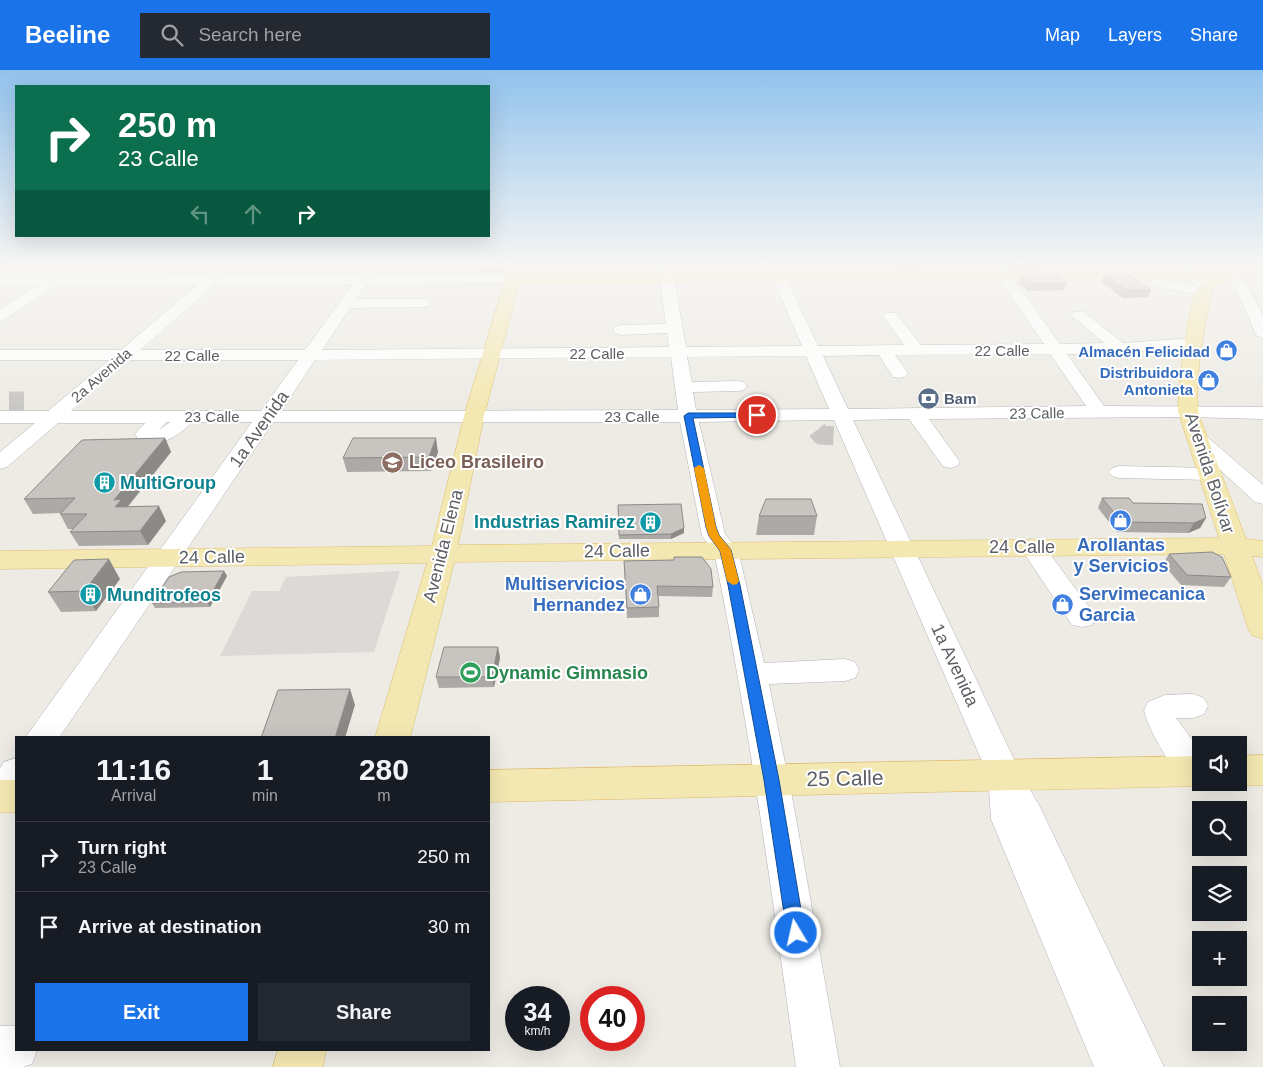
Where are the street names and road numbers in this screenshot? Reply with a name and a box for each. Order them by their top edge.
street label: 22 Calle [974,342,1030,359]
street label: 2a Avenida [68,344,135,406]
street label: 22 Calle [569,345,625,362]
street label: 22 Calle [164,347,220,364]
street label: 1a Avenida [225,386,293,471]
street label: 23 Calle [1009,404,1065,422]
street label: 23 Calle [184,408,240,425]
street label: 23 Calle [604,408,660,425]
street label: Avenida Bolívar [1181,410,1239,536]
street label: Avenida Elena [419,486,467,605]
street label: 24 Calle [989,537,1055,557]
street label: 24 Calle [584,540,650,562]
street label: 24 Calle [179,546,245,568]
street label: 1a Avenida [927,621,983,710]
street label: 25 Calle [806,766,884,790]

